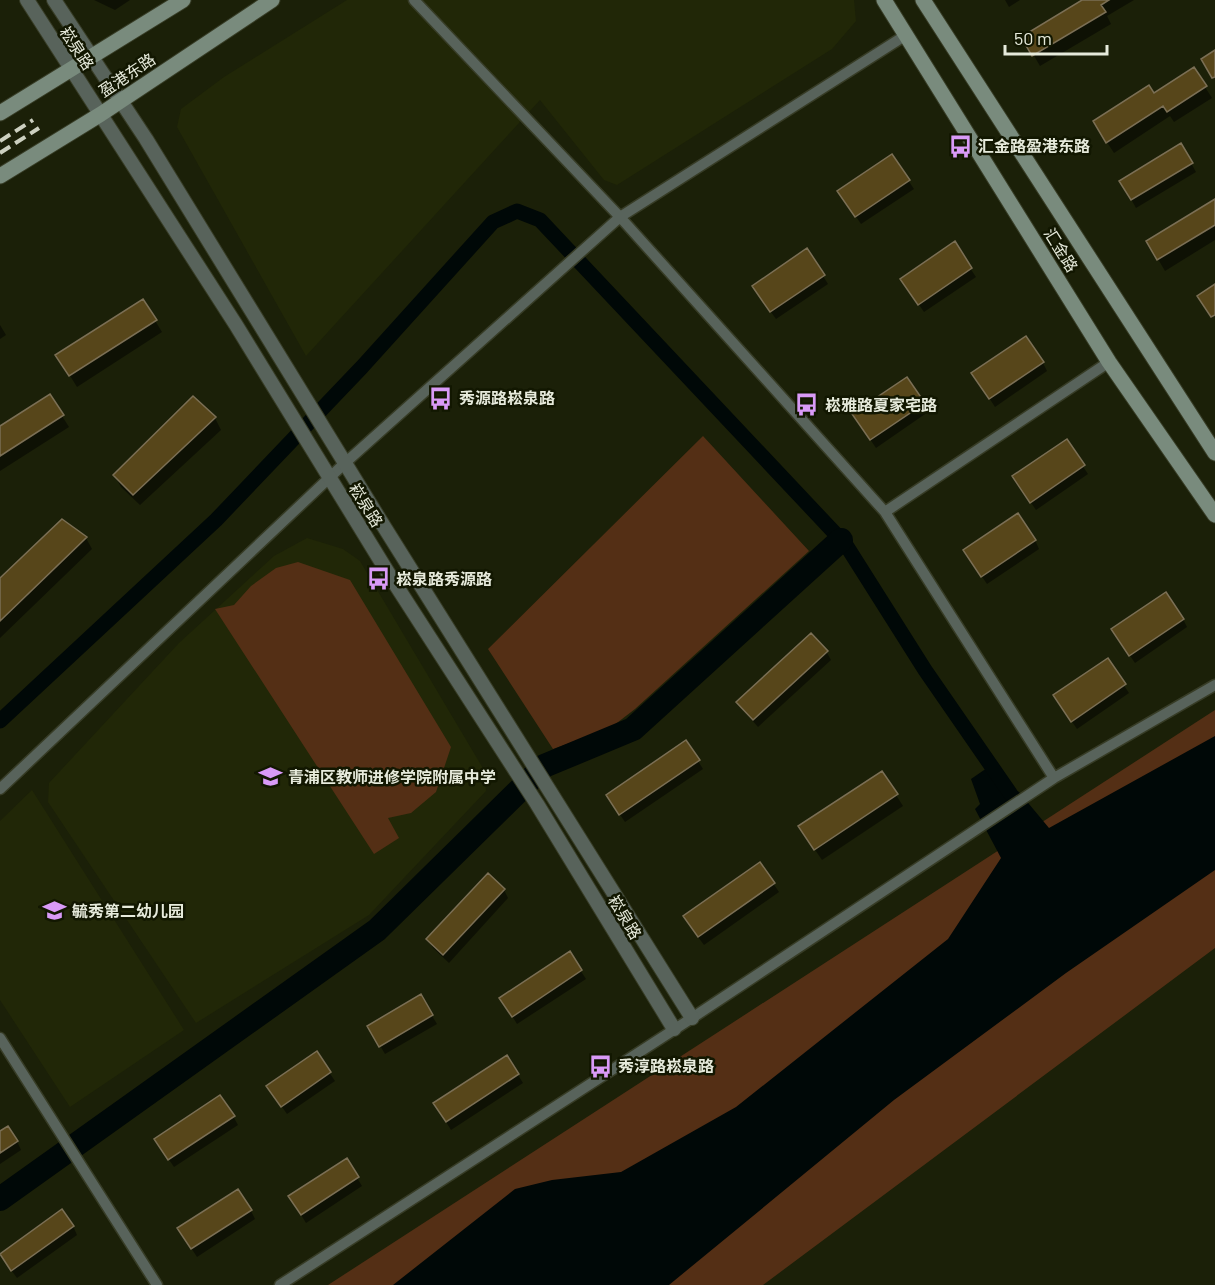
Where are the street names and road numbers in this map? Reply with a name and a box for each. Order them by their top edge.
street label: 崧泉路 [56,22,98,73]
street label: 盈港东路 [95,49,159,100]
street label: 汇金路 [1041,224,1082,275]
street label: 崧泉路 [346,479,387,530]
street label: 崧泉路 [605,891,646,942]

